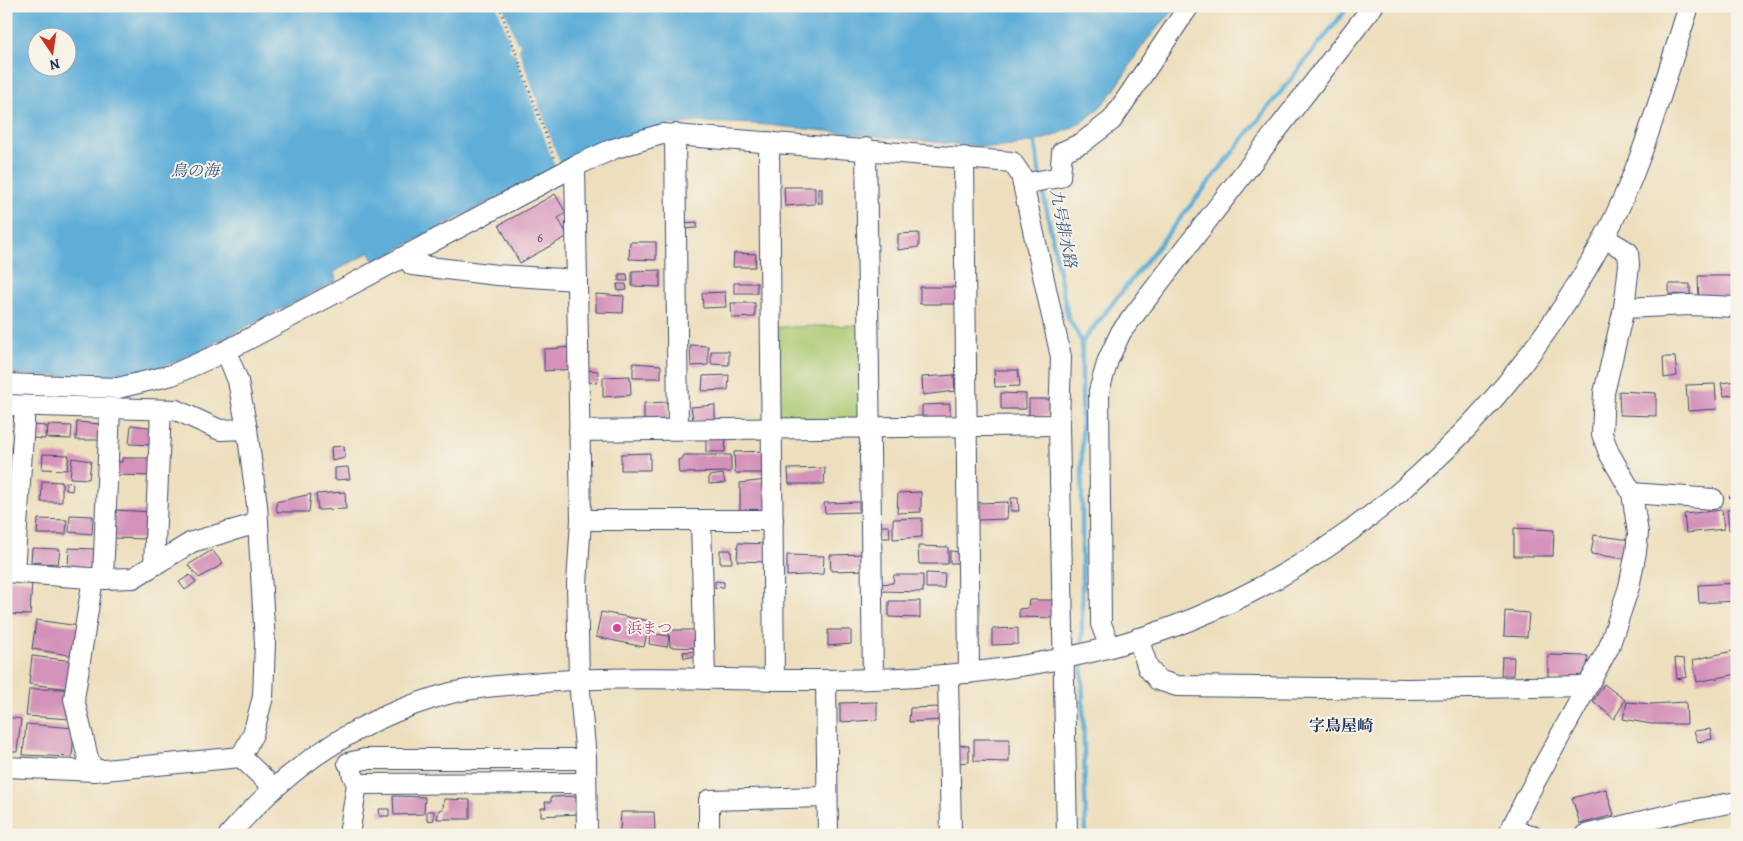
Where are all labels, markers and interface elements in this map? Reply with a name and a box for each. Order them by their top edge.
north arrow [28,28,78,78]
text: N [48,54,62,75]
water label: 鳥の海 [171,160,222,182]
water label: 九号排水路 [1045,187,1082,271]
house number: 6 [537,230,543,246]
place label: 浜まつ [627,618,672,638]
marker: 浜まつ [611,622,623,634]
district label: 字鳥屋崎 [1309,715,1374,737]

